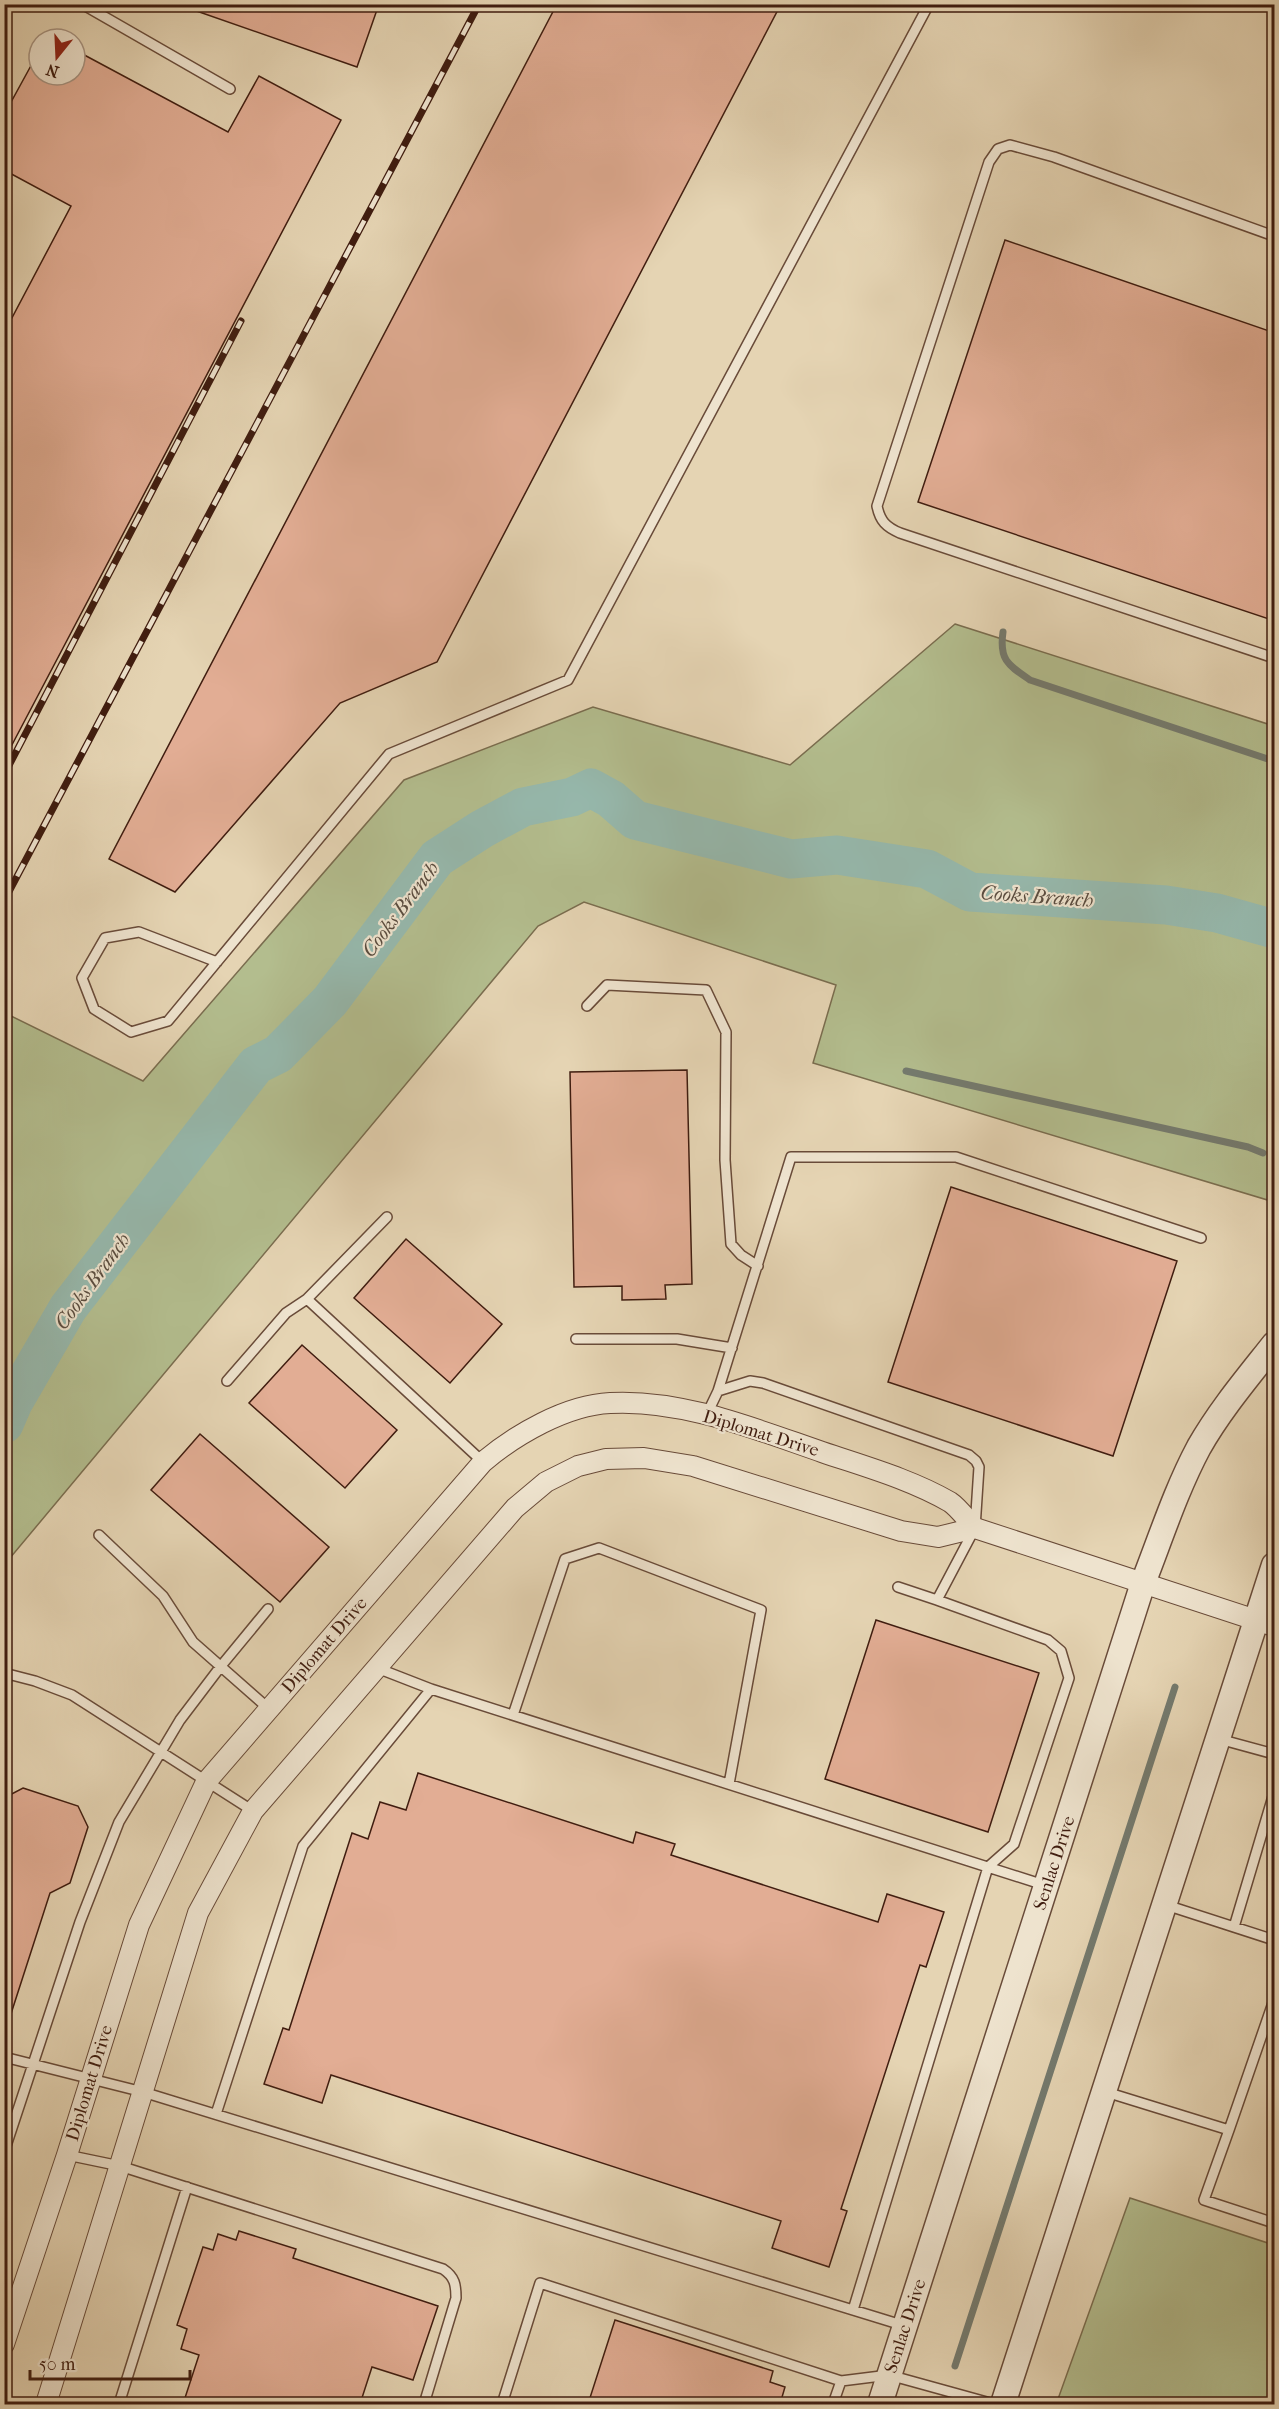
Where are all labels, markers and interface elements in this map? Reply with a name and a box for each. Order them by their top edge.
north arrow [27,27,87,87]
text: N [43,60,61,82]
water label: Cooks Branch [357,857,444,961]
water label: Cooks Branch [980,881,1094,912]
water label: Cooks Branch [50,1229,135,1334]
street label: Diplomat Drive [700,1406,821,1461]
street label: Diplomat Drive [277,1593,372,1698]
street label: Senlac Drive [1029,1813,1080,1913]
street label: Diplomat Drive [62,2023,117,2144]
street label: Senlac Drive [880,2276,931,2376]
scale bar [30,2343,190,2381]
text: 50 m [39,2354,76,2375]

